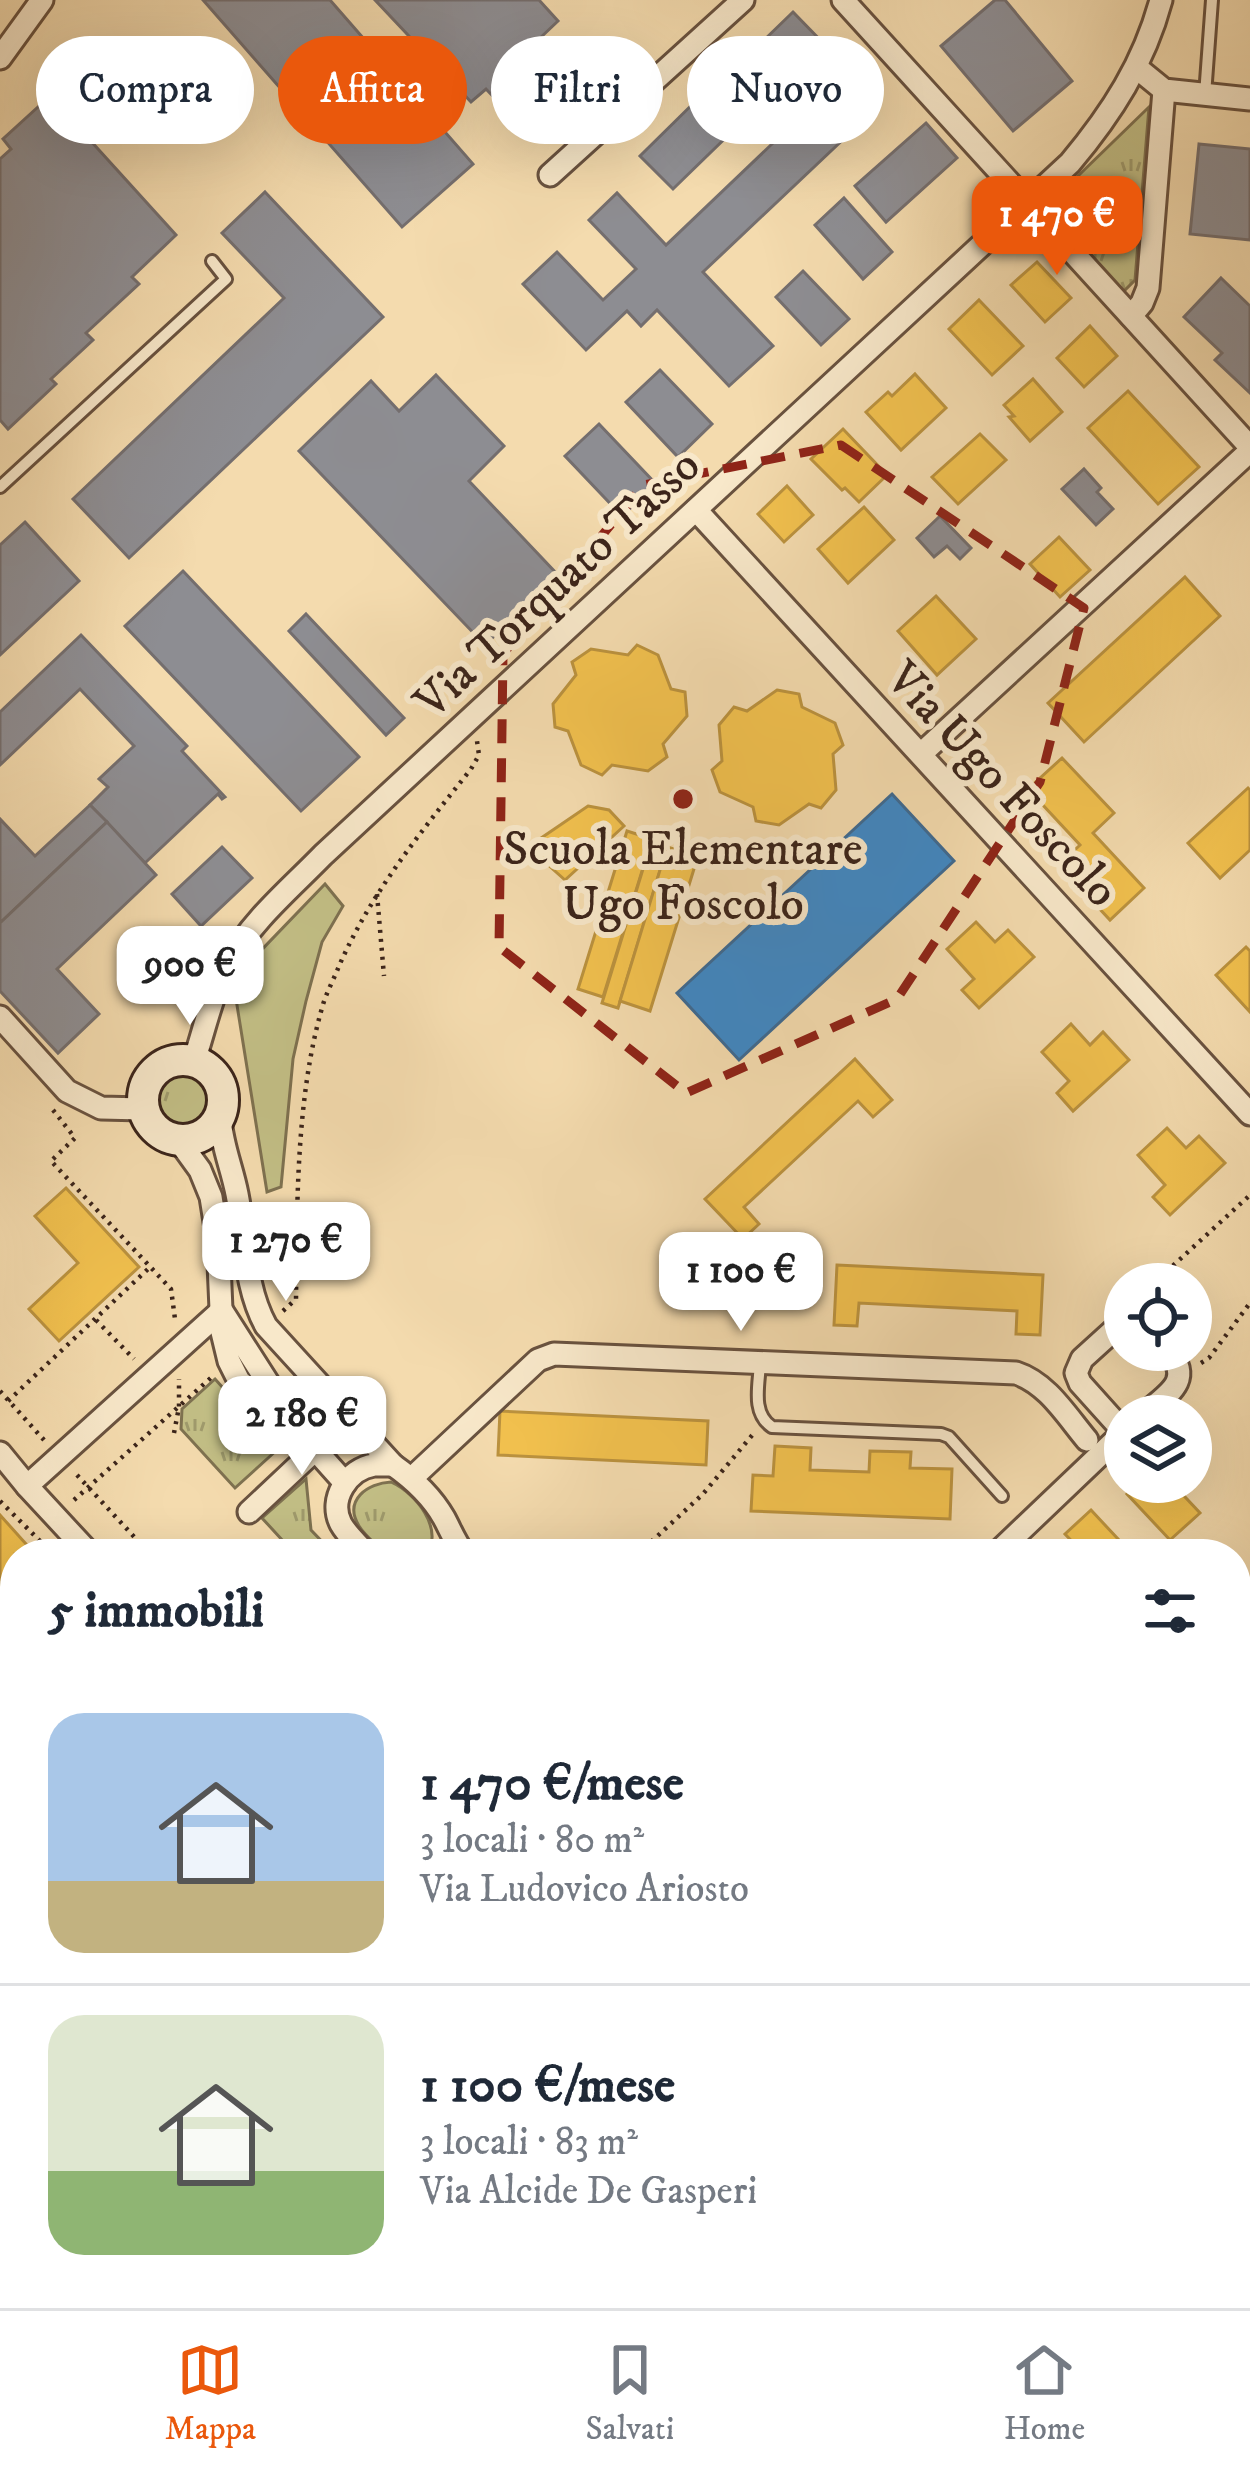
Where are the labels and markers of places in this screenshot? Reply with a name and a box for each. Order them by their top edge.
pin: 1 470 € [946,176,1168,278]
marker: Scuola Elementare Ugo Foscolo [670,786,696,812]
place label: Scuola Elementare Ugo Foscolo [503,820,863,935]
pin: 900 € [106,926,274,1028]
pin: 1 270 € [175,1202,397,1304]
pin: 1 100 € [630,1232,852,1334]
pin: 2 180 € [191,1376,413,1478]

